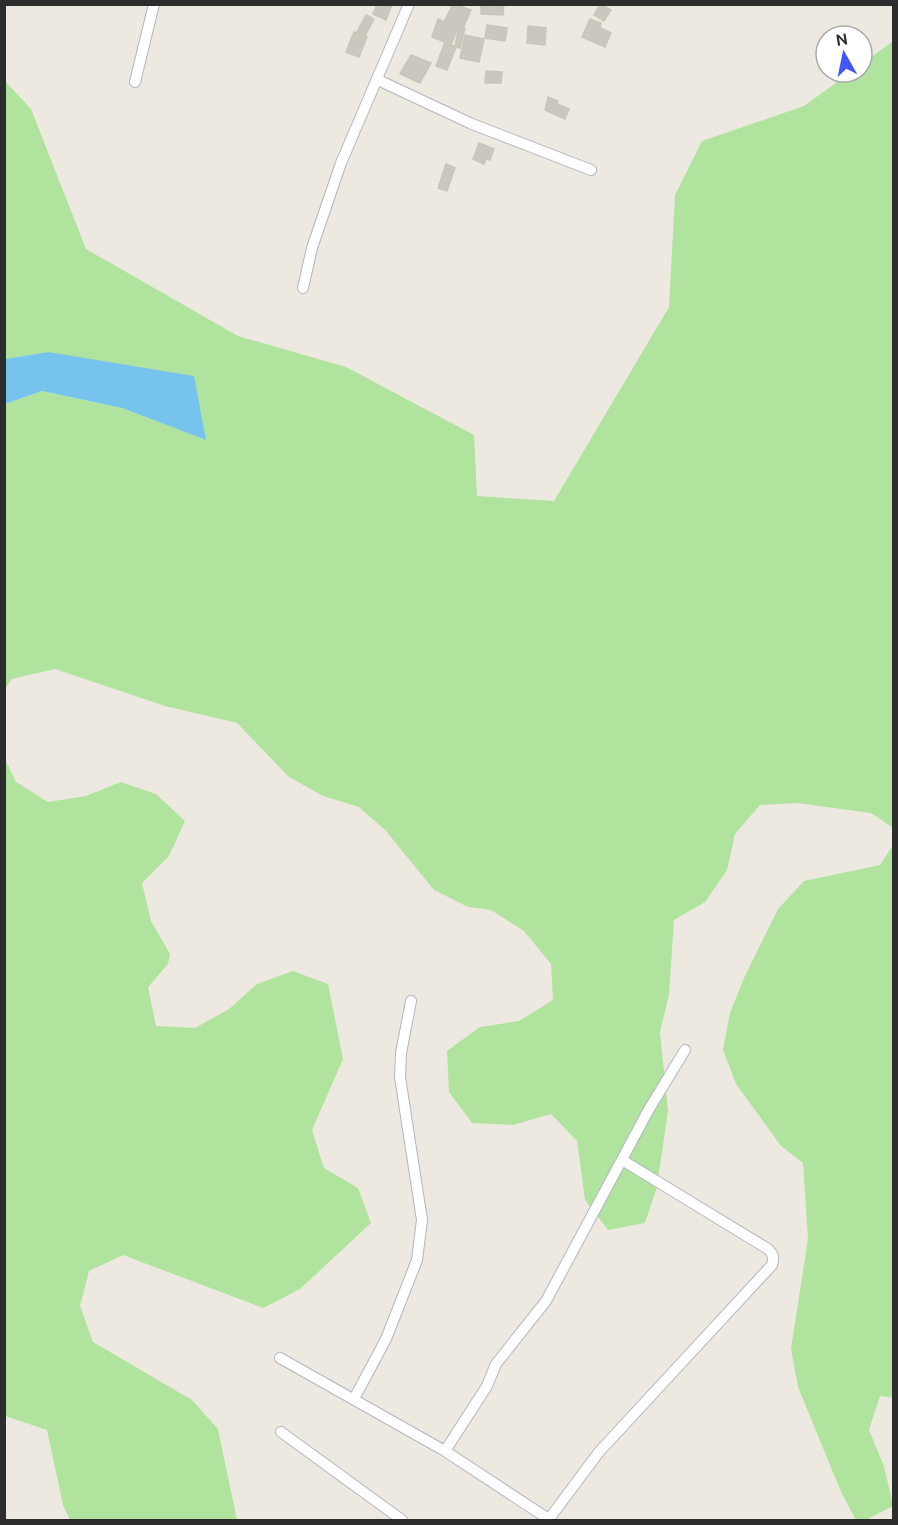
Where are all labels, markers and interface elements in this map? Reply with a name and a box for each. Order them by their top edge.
north arrow [814,24,874,84]
text: N [834,29,849,49]

